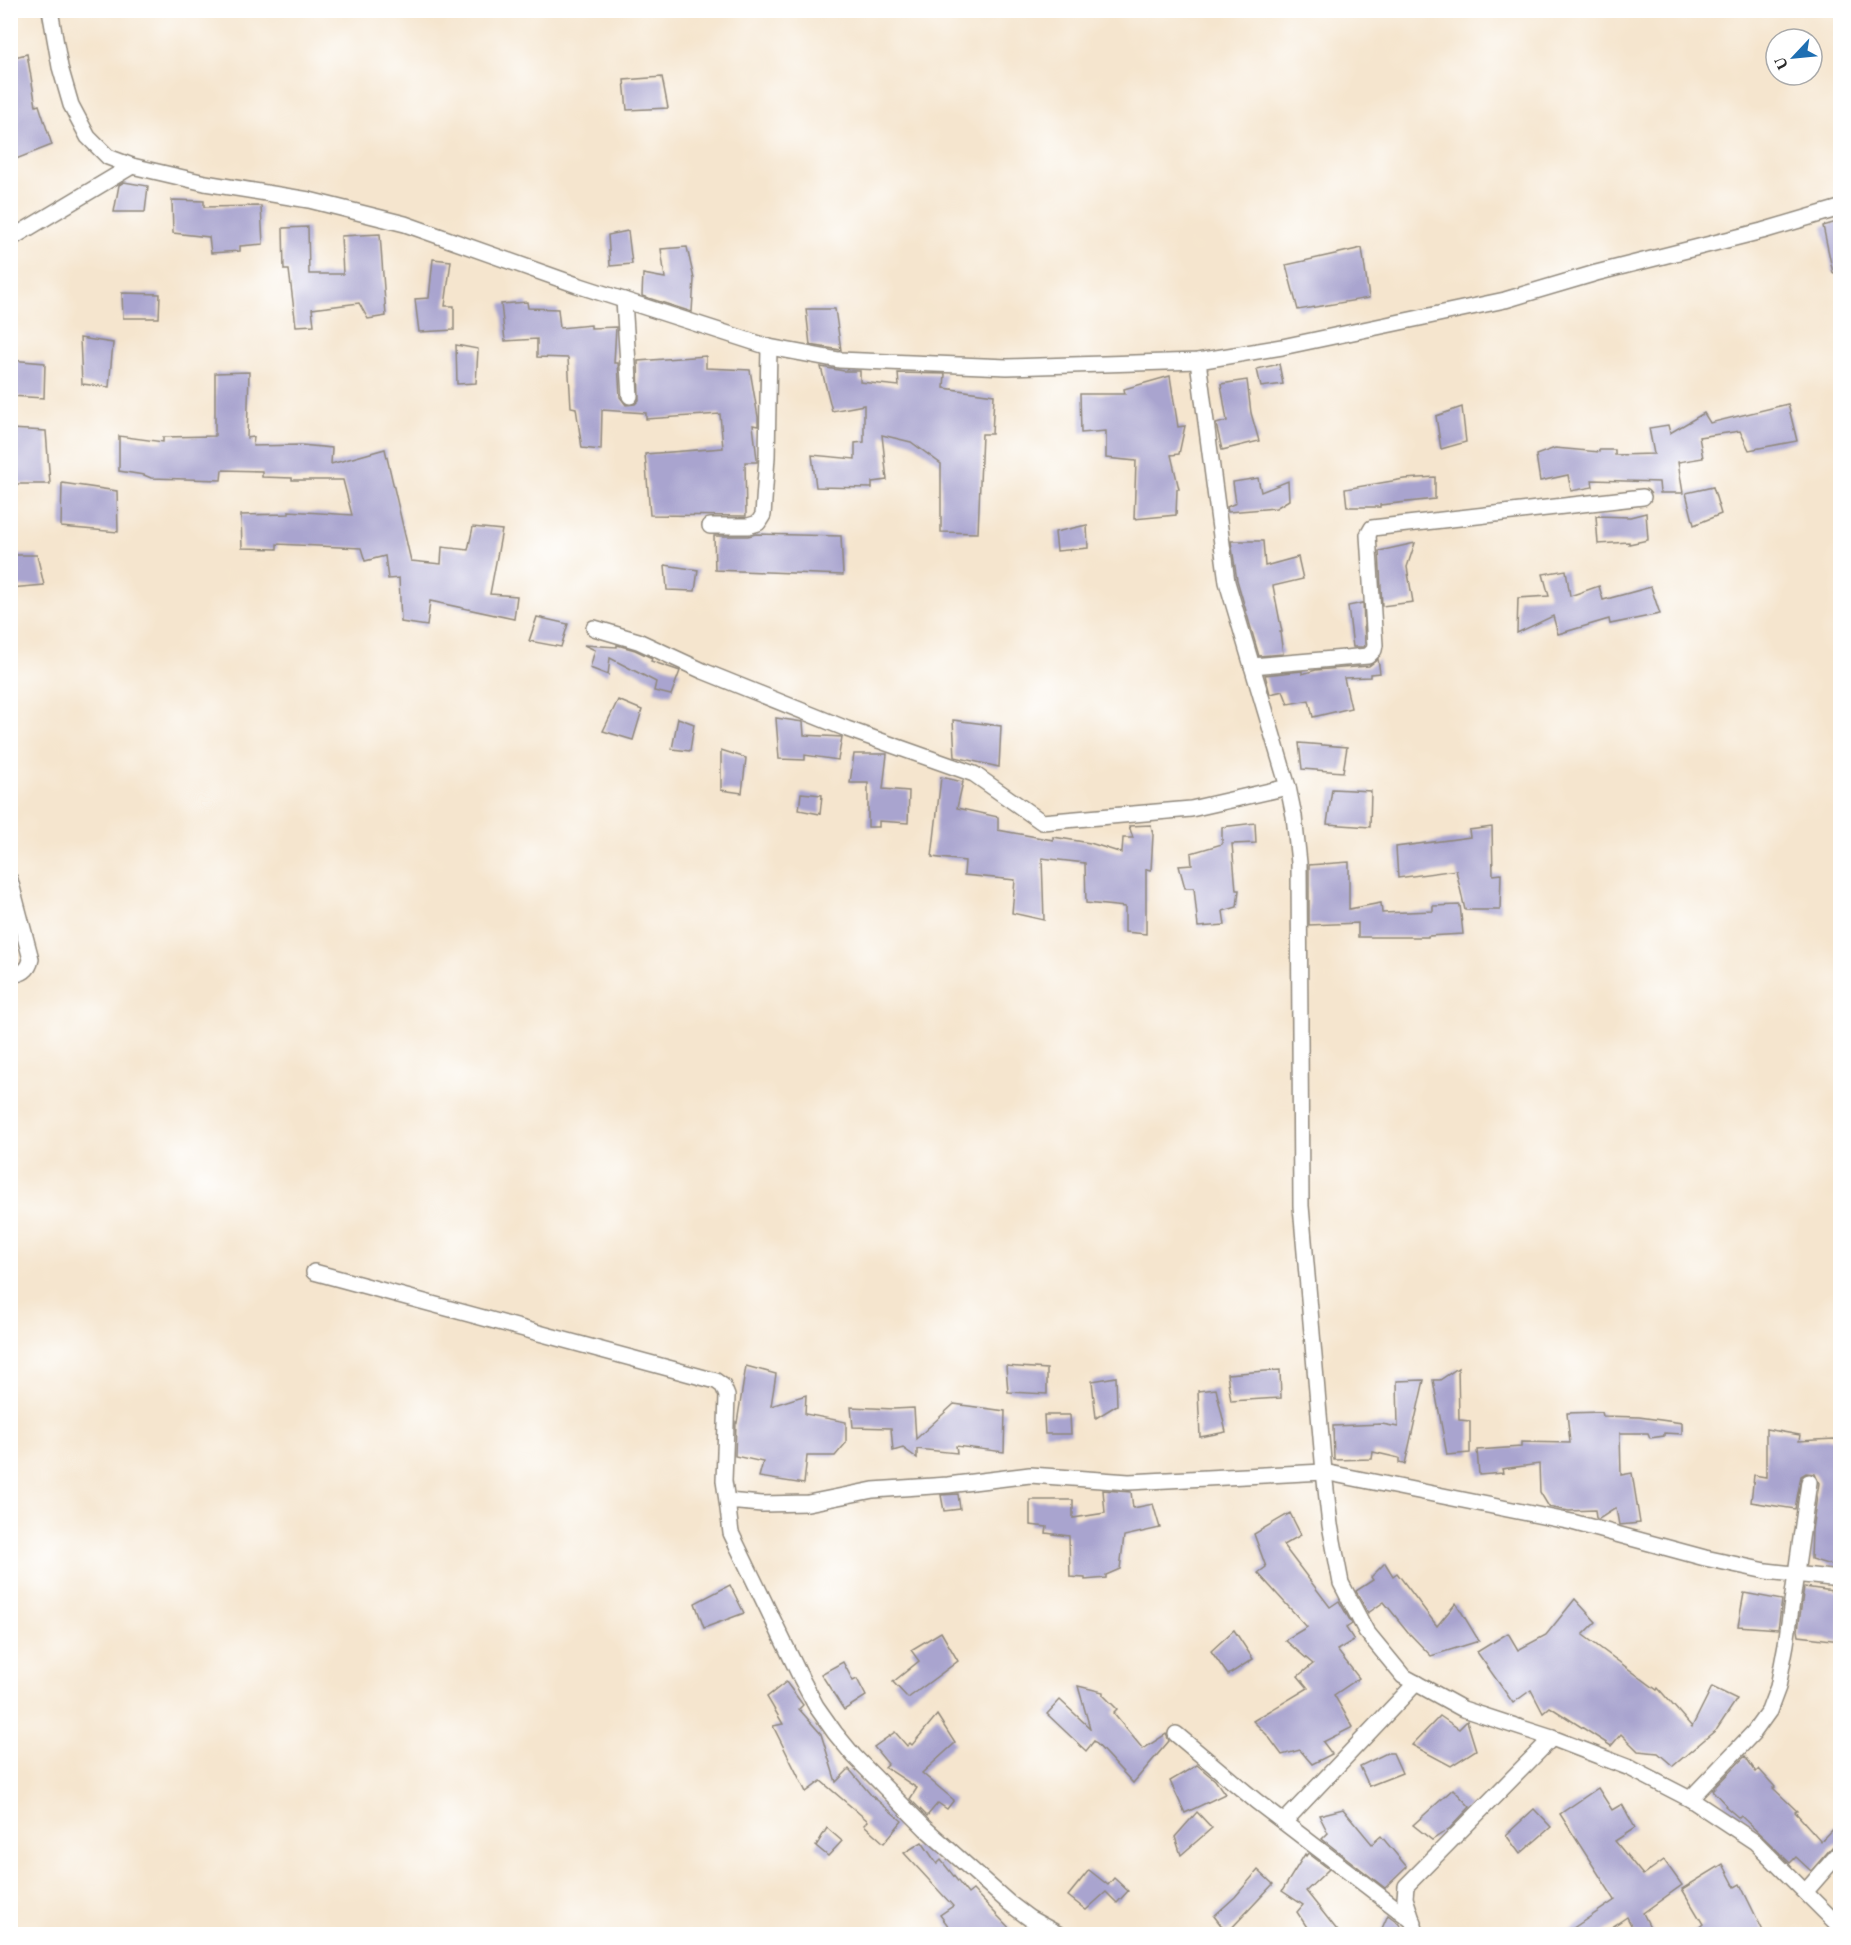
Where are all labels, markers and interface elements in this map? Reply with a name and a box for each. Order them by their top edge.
north arrow [1764,27,1824,87]
text: U [1769,53,1793,73]

